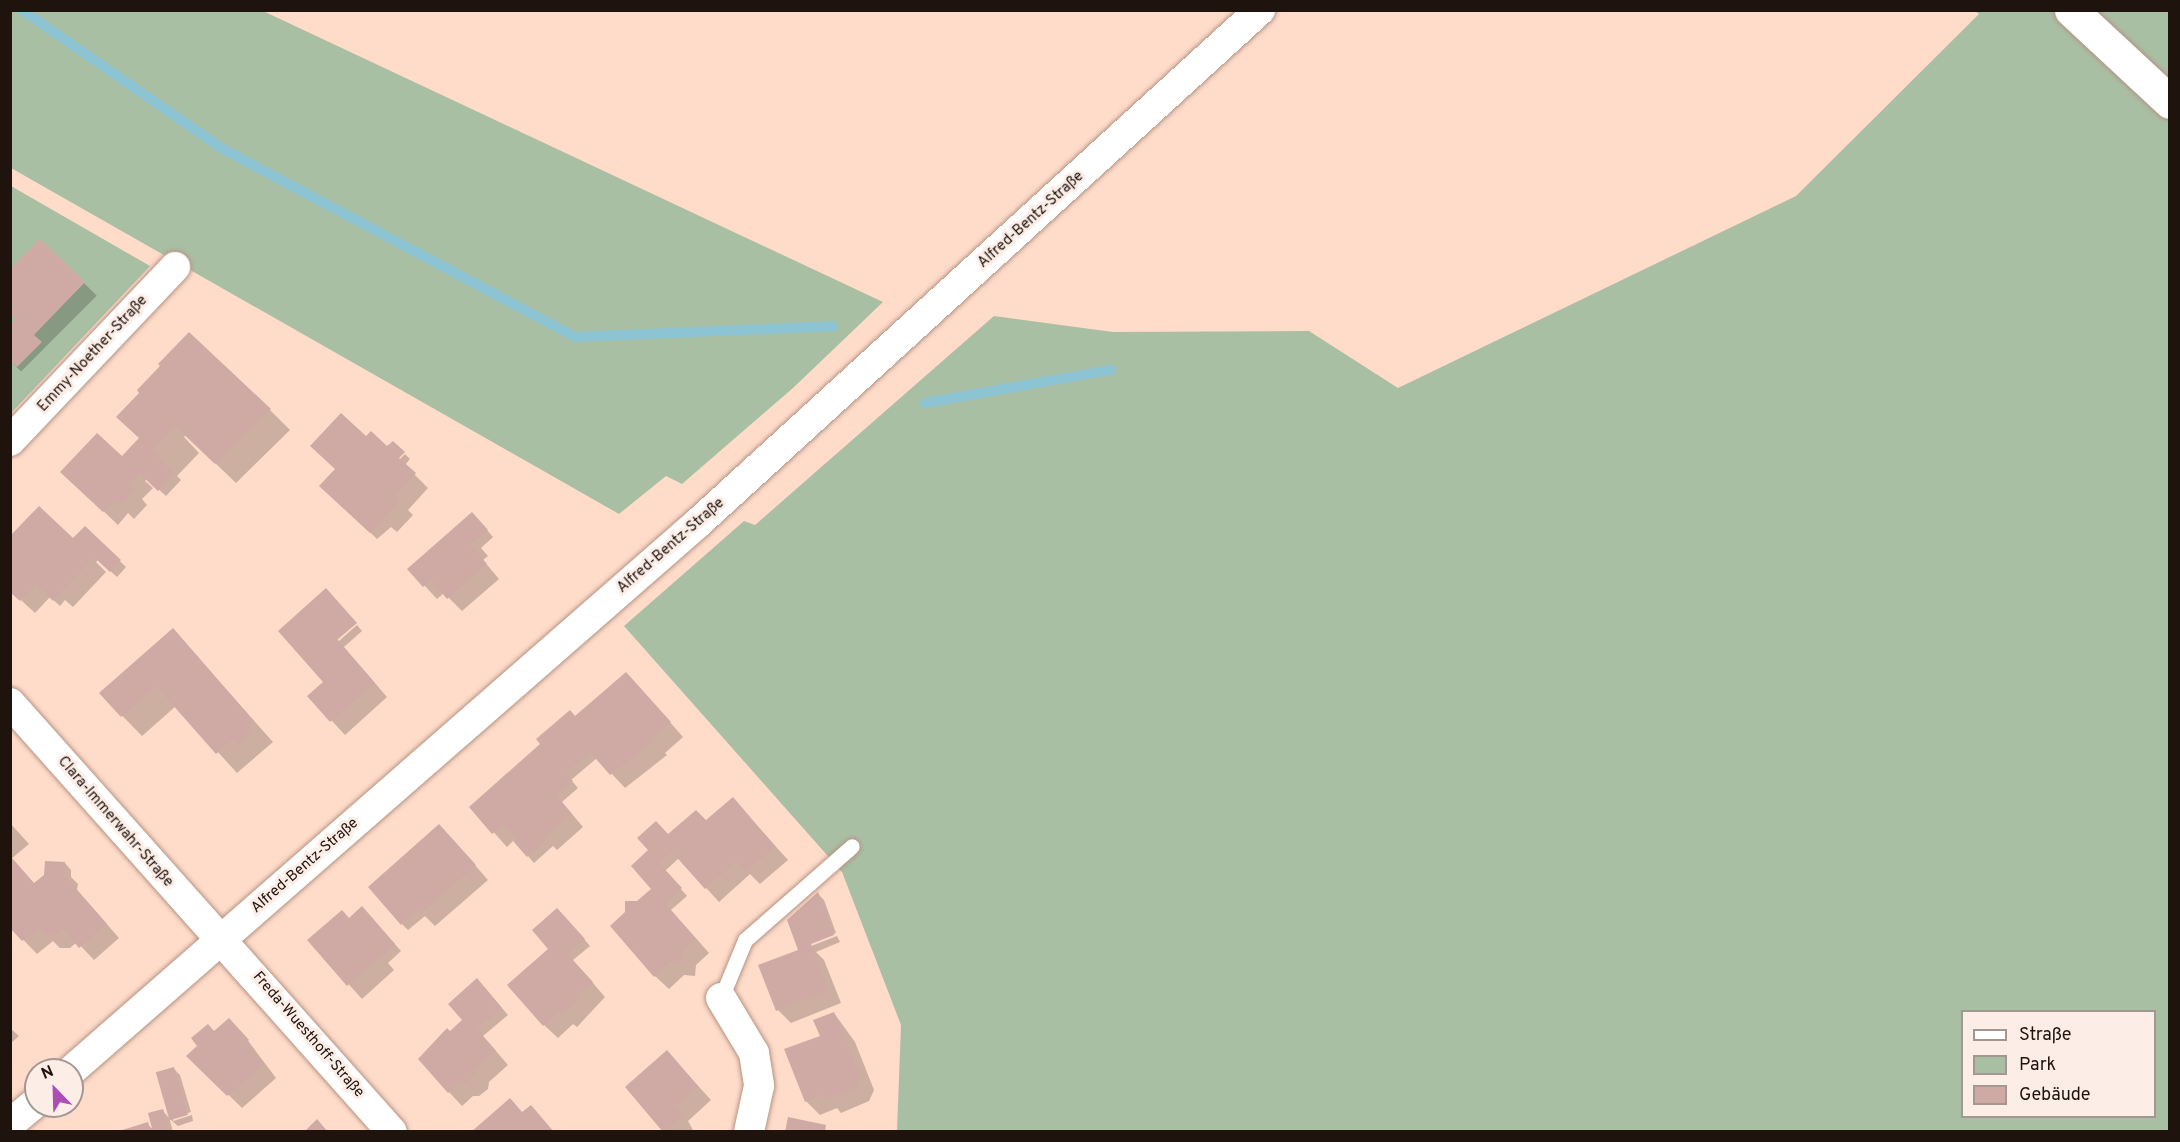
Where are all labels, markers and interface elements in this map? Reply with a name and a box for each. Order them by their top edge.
street label: Alfred-Bentz-Straße [974,168,1088,272]
street label: Emmy-Noether-Straße [34,292,152,416]
street label: Alfred-Bentz-Straße [614,495,728,597]
street label: Clara-Immerwahr-Straße [53,753,177,891]
street label: Alfred-Bentz-Straße [248,815,362,917]
street label: Freda-Wuesthoff-Straße [248,968,368,1102]
legend [1961,1010,2156,1118]
text: Straße [2019,1024,2071,1047]
text: Park [2019,1054,2056,1077]
north arrow [24,1058,84,1118]
text: N [39,1062,57,1085]
text: Gebäude [2019,1084,2091,1107]

